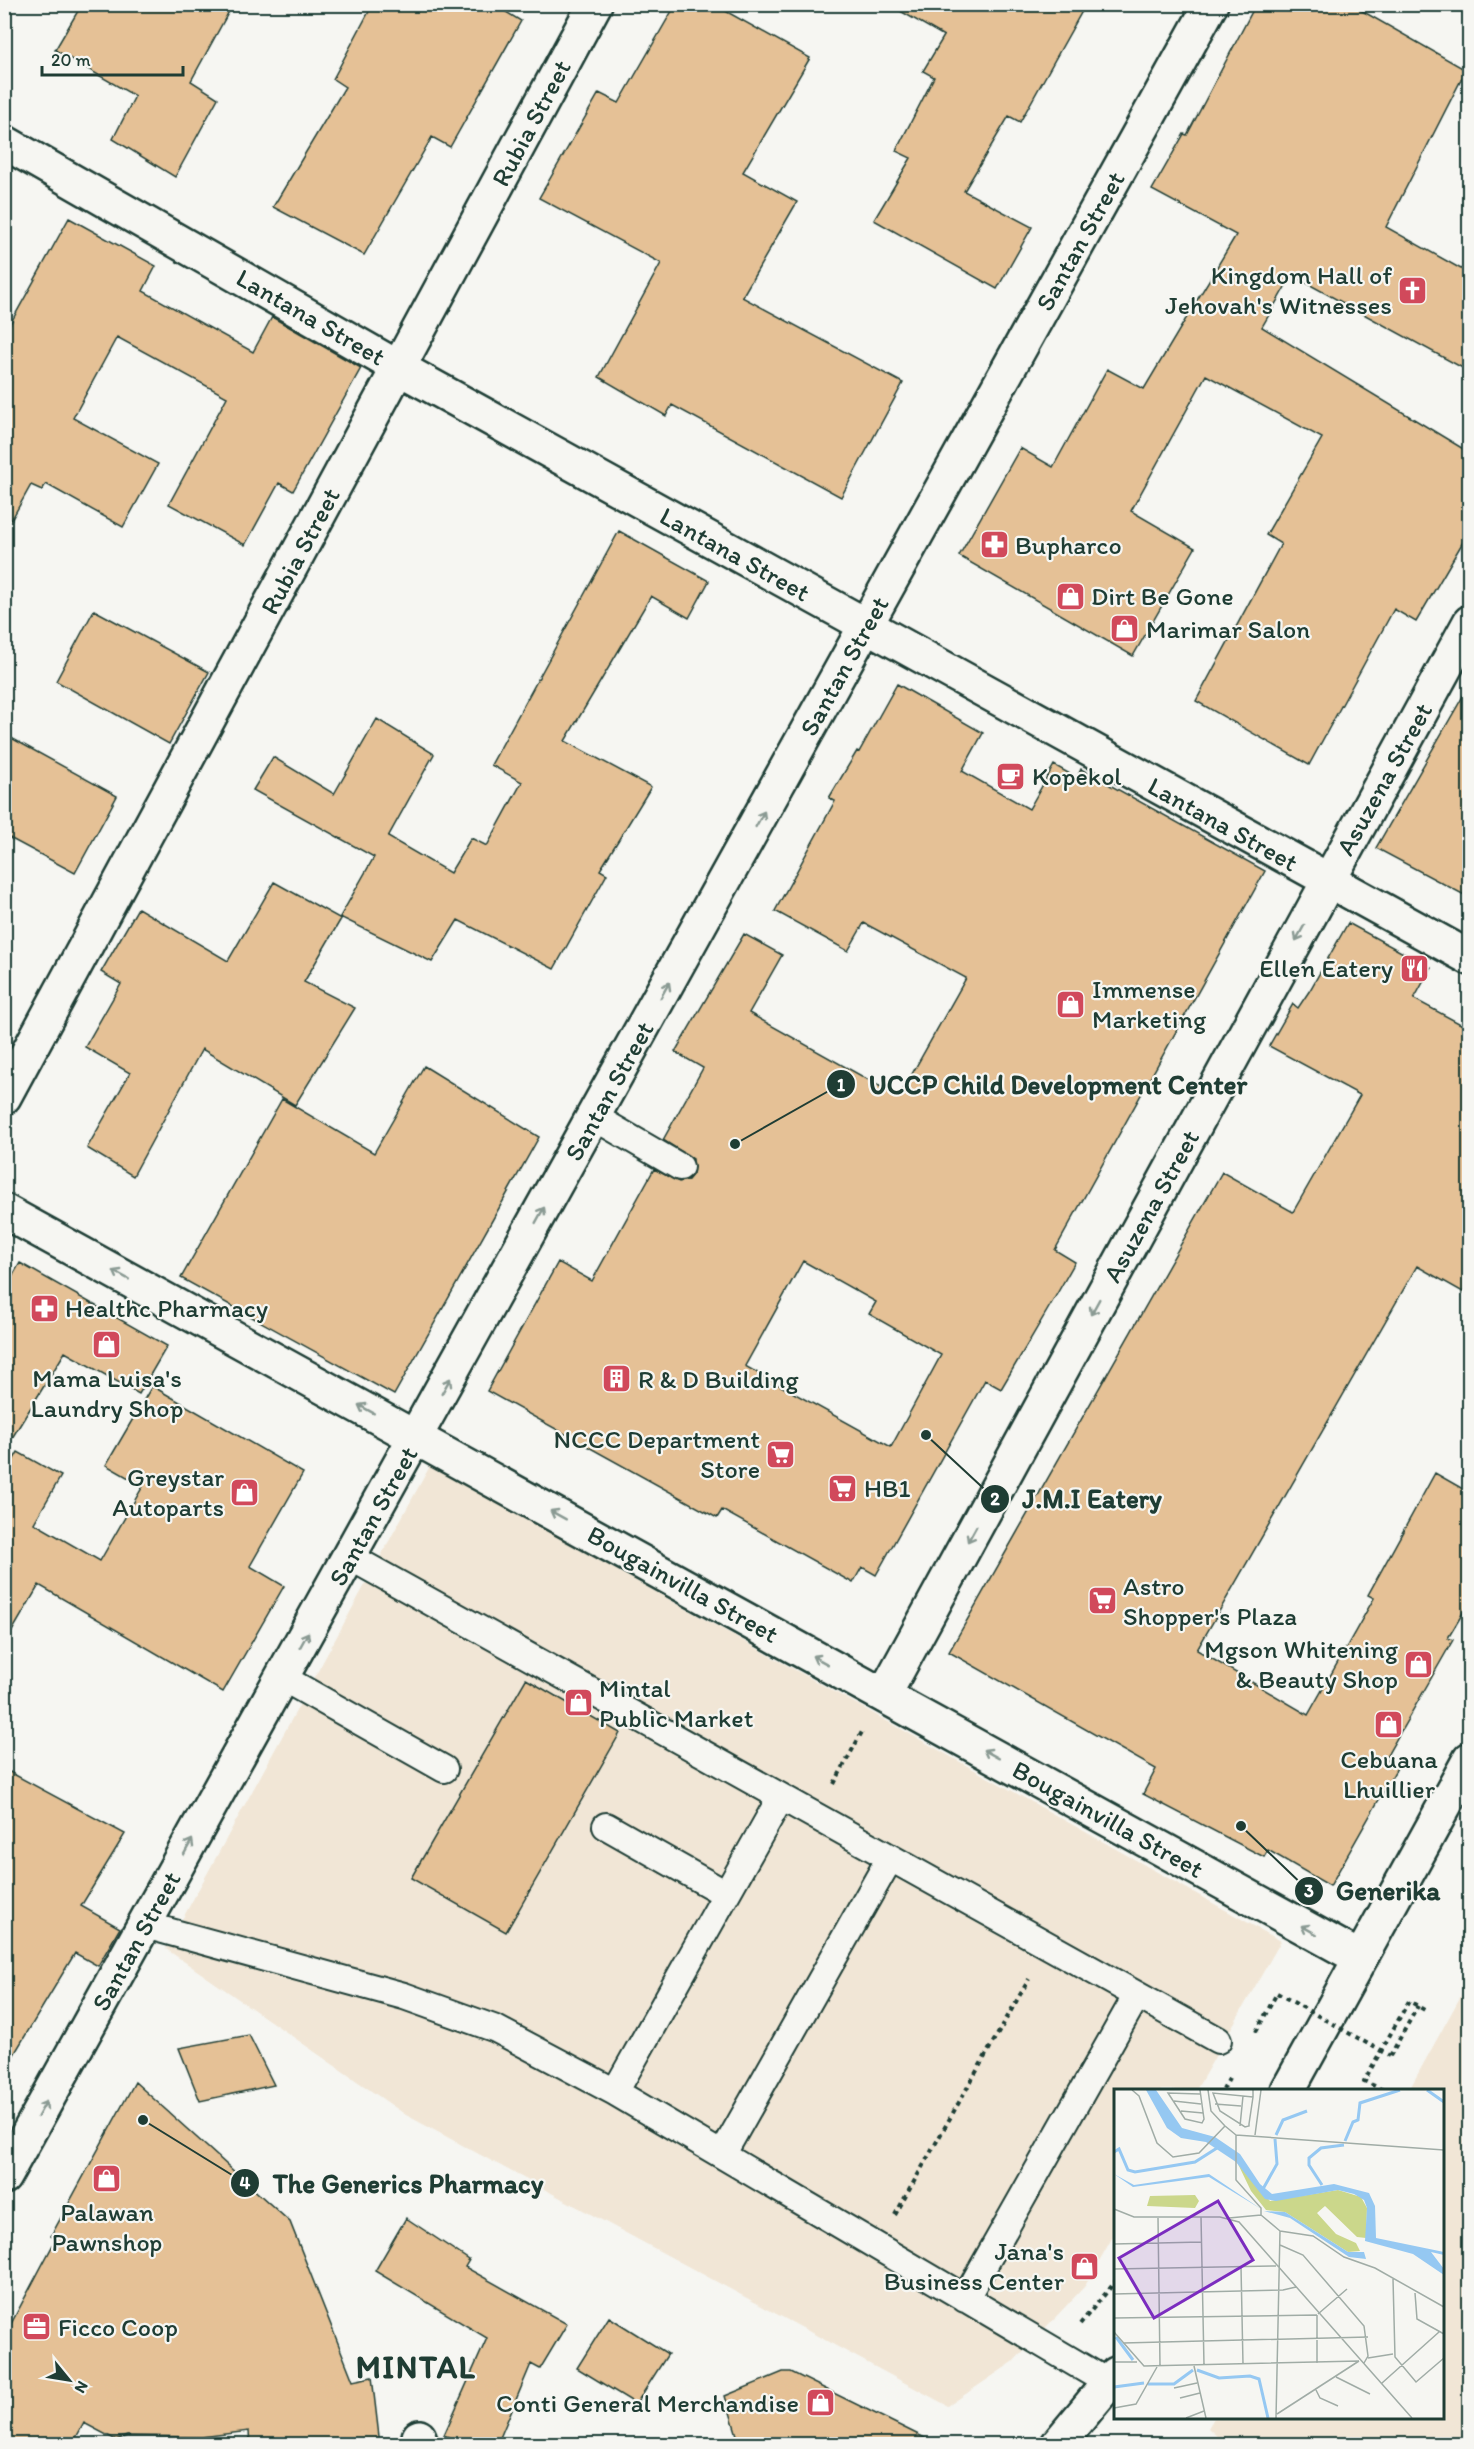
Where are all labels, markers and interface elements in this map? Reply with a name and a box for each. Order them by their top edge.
scale bar [42,39,183,77]
text: 20 m [51,49,91,71]
street label: Rubia Street [484,54,578,192]
street label: Santan Street [1028,165,1132,316]
place label: Kingdom Hall of Jehovah's Witnesses [1165,259,1392,321]
street label: Lantana Street [231,261,391,373]
church icon: Kingdom Hall of Jehovah's Witnesses [1397,274,1429,306]
street label: Rubia Street [253,482,347,620]
street label: Lantana Street [654,500,816,609]
pharmacy icon: Bupharco [978,529,1010,561]
place label: Bupharco [1015,529,1122,561]
shop icon: Dirt Be Gone [1054,580,1086,612]
place label: Dirt Be Gone [1091,580,1234,612]
street label: Santan Street [792,590,896,741]
shop icon: Marimar Salon [1109,613,1141,645]
place label: Marimar Salon [1146,613,1310,645]
street label: Asuzena Street [1329,697,1439,861]
cafe icon: Kopekol [995,760,1027,792]
place label: Kopekol [1032,760,1122,792]
street label: Lantana Street [1142,770,1304,879]
one-way arrow [754,811,766,828]
one-way arrow [1294,924,1306,941]
place label: Ellen Eatery [1259,952,1393,984]
restaurant icon: Ellen Eatery [1398,952,1430,984]
place label: Immense Marketing [1092,973,1207,1035]
one-way arrow [660,981,671,999]
shop icon: Immense Marketing [1055,988,1087,1020]
street label: Santan Street [557,1015,661,1166]
callout: UCCP Child Development Center [826,1062,1259,1107]
text: UCCP Child Development Center [869,1068,1248,1101]
text: 1 [837,1074,846,1096]
street label: Asuzena Street [1096,1124,1206,1288]
one-way arrow [534,1207,546,1224]
one-way arrow [113,1269,130,1281]
pharmacy icon: Healthc Pharmacy [28,1292,60,1324]
place label: Healthc Pharmacy [65,1292,268,1324]
one-way arrow [1089,1298,1101,1315]
shop icon: Mama Luisa's Laundry Shop [91,1328,123,1360]
place label: Mama Luisa's Laundry Shop [31,1362,183,1424]
building icon: R & D Building [601,1363,633,1395]
place label: R & D Building [638,1363,799,1395]
one-way arrow [440,1378,452,1395]
one-way arrow [358,1403,375,1415]
place label: NCCC Department Store [553,1423,760,1485]
supermarket icon: NCCC Department Store [765,1438,797,1470]
street label: Santan Street [321,1440,425,1591]
place label: Greystar Autoparts [112,1461,224,1523]
supermarket icon: HB1 [827,1472,859,1504]
place label: HB1 [864,1472,911,1504]
shop icon: Greystar Autoparts [229,1476,261,1508]
callout: J.M.I Eatery [980,1476,1173,1521]
text: J.M.I Eatery [1021,1482,1162,1515]
text: 2 [990,1488,1000,1510]
one-way arrow [550,1509,567,1521]
street label: Bougainvilla Street [582,1518,784,1650]
one-way arrow [966,1524,977,1542]
place label: Astro Shopper's Plaza [1123,1570,1297,1632]
supermarket icon: Astro Shopper's Plaza [1086,1585,1118,1617]
one-way arrow [299,1632,310,1650]
place label: Mgson Whitening & Beauty Shop [1204,1633,1399,1695]
shop icon: Mgson Whitening & Beauty Shop [1403,1648,1435,1680]
one-way arrow [812,1654,830,1665]
place label: Mintal Public Market [599,1672,754,1734]
shop icon: Mintal Public Market [562,1687,594,1719]
shop icon: Cebuana Lhuillier [1373,1709,1405,1741]
place label: Cebuana Lhuillier [1340,1743,1438,1805]
one-way arrow [983,1748,1000,1760]
street label: Bougainvilla Street [1007,1753,1209,1885]
one-way arrow [183,1839,194,1857]
street label: Santan Street [84,1865,188,2016]
callout: Generika [1294,1868,1453,1913]
text: Generika [1336,1874,1441,1907]
text: 3 [1304,1880,1314,1902]
one-way arrow [1301,1923,1318,1935]
inset map [1114,2089,1444,2419]
one-way arrow [37,2101,48,2119]
callout: The Generics Pharmacy [230,2161,556,2206]
shop icon: Palawan Pawnshop [91,2162,123,2194]
text: The Generics Pharmacy [272,2167,544,2200]
text: 4 [240,2172,251,2194]
place label: Palawan Pawnshop [52,2196,162,2258]
place label: Jana's Business Center [884,2235,1065,2297]
shop icon: Jana's Business Center [1069,2250,1101,2282]
office icon: Ficco Coop [21,2311,53,2343]
place label: Ficco Coop [58,2311,178,2343]
district label: MINTAL [356,2348,476,2386]
north arrow [39,2350,99,2410]
text: N [71,2378,92,2397]
place label: Conti General Merchandise [496,2387,799,2419]
shop icon: Conti General Merchandise [804,2387,836,2419]

